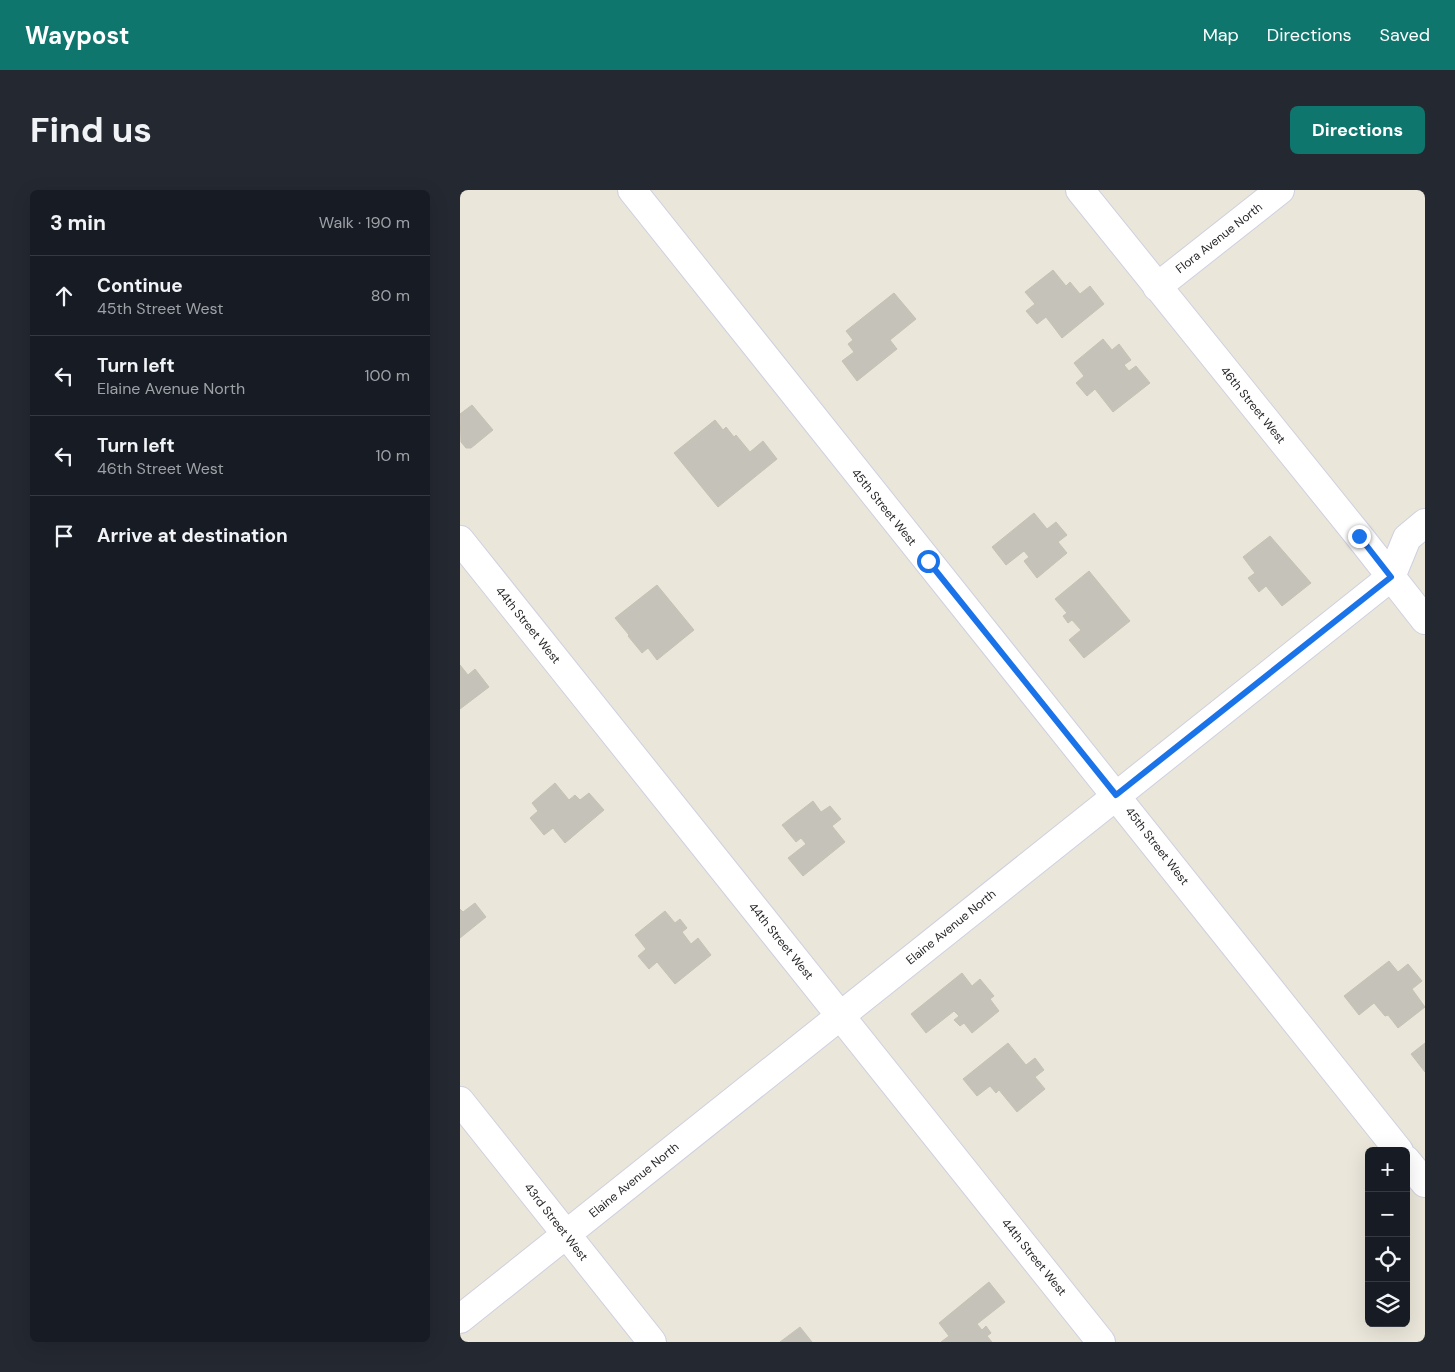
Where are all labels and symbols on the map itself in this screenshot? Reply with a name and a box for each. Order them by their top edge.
street label: Flora Avenue North [1172,199,1266,277]
street label: 46th Street West [1217,363,1289,447]
street label: 45th Street West [848,465,920,549]
route end [1348,525,1371,548]
route start [917,550,940,573]
street label: 44th Street West [492,583,564,667]
street label: 45th Street West [1121,804,1193,889]
street label: Elaine Avenue North [903,886,999,968]
street label: 44th Street West [745,899,817,983]
street label: Elaine Avenue North [586,1139,682,1221]
street label: 43rd Street West [521,1180,592,1265]
street label: 44th Street West [998,1215,1070,1299]

